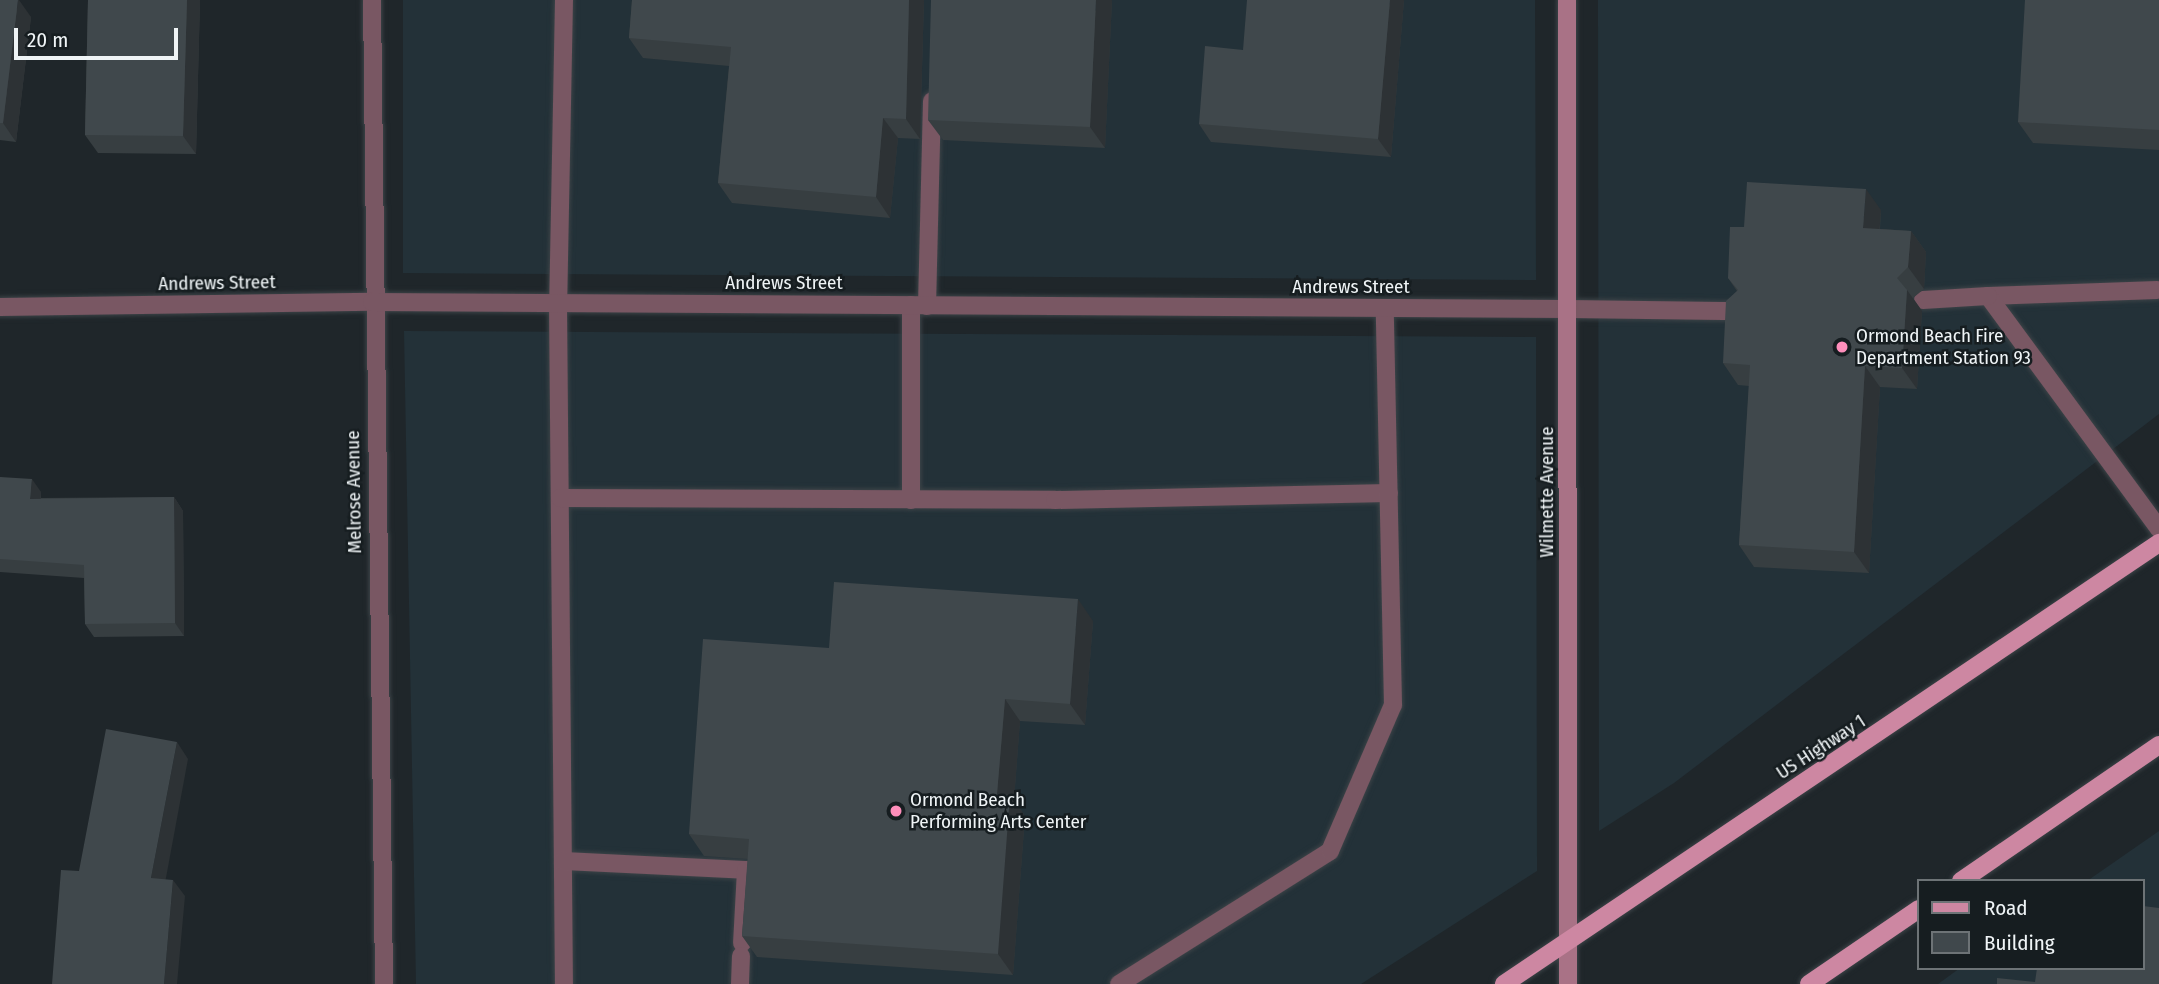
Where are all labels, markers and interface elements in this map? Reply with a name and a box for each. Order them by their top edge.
scale bar [18,14,182,58]
text: 20 m [27,27,68,53]
street label: Andrews Street [158,271,276,295]
street label: Andrews Street [725,272,843,294]
street label: Andrews Street [1292,276,1410,298]
place label: Ormond Beach Fire Department Station 93 [1856,325,2031,369]
marker: Ormond Beach Fire Department Station 93 [1834,339,1850,355]
street label: Wilmette Avenue [1536,426,1558,558]
street label: Melrose Avenue [342,430,366,554]
street label: US Highway 1 [1772,710,1870,784]
place label: Ormond Beach Performing Arts Center [910,789,1086,833]
marker: Ormond Beach Performing Arts Center [888,803,904,819]
legend [1918,879,2145,970]
text: Road [1984,895,2028,921]
text: Building [1984,930,2055,956]

